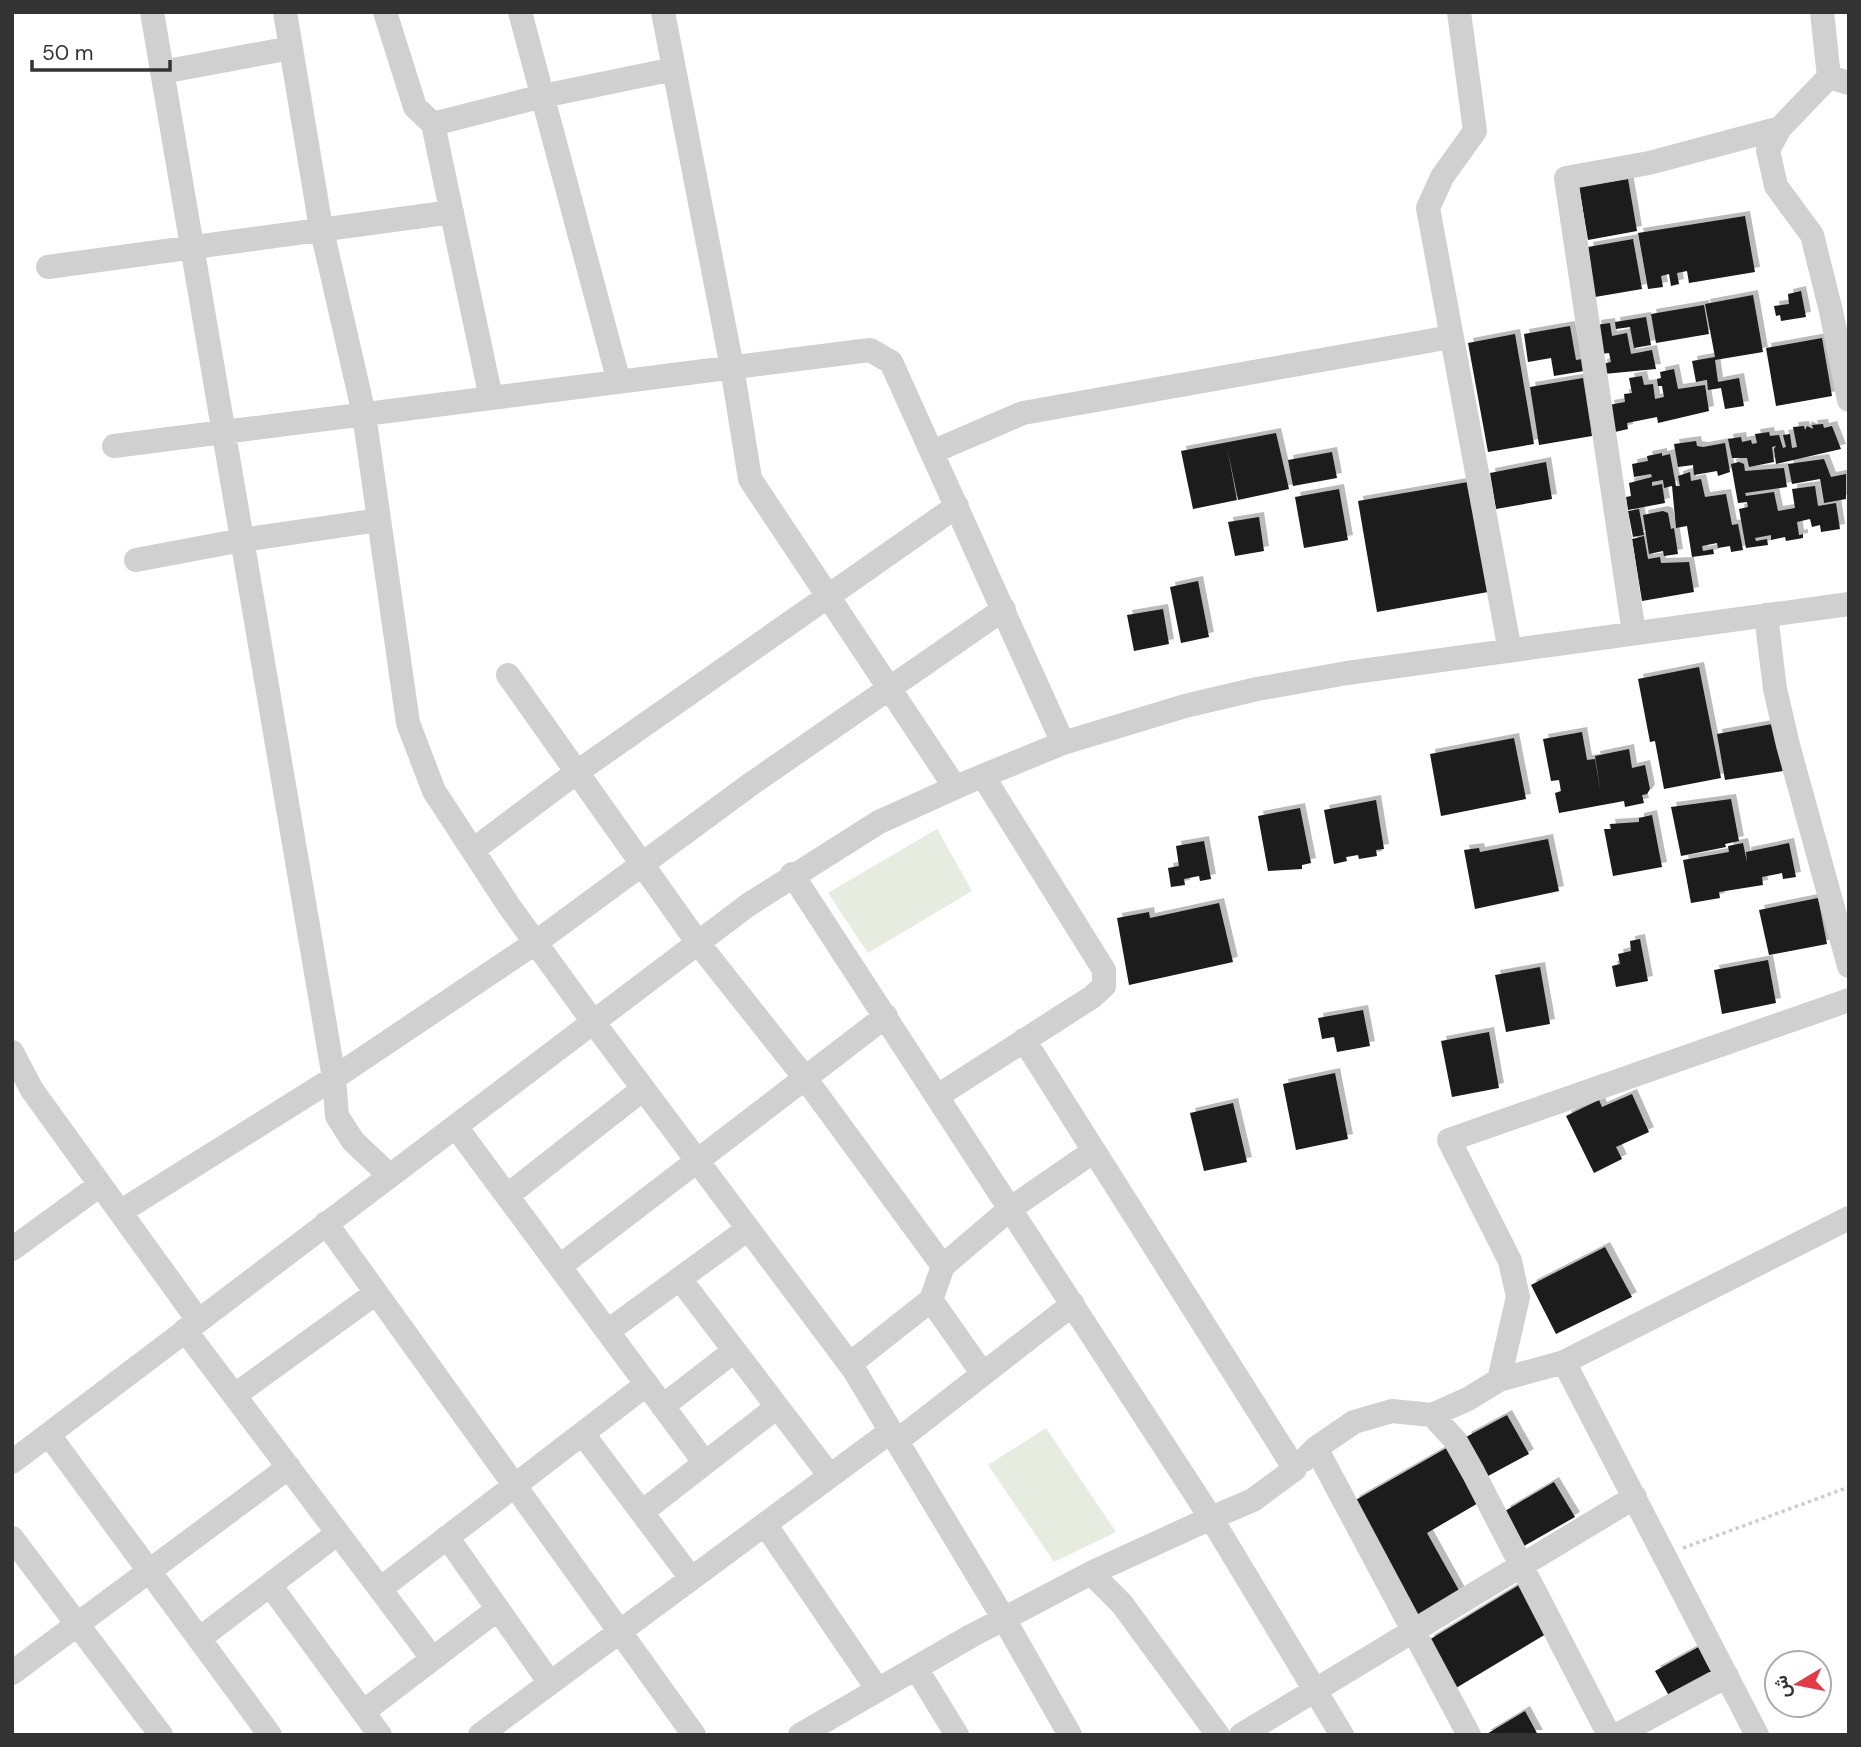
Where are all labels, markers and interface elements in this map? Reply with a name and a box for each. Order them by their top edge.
scale bar [32,28,170,72]
text: 50 m [42,39,93,67]
north arrow [1763,1649,1833,1719]
text: ش [1767,1673,1796,1700]

